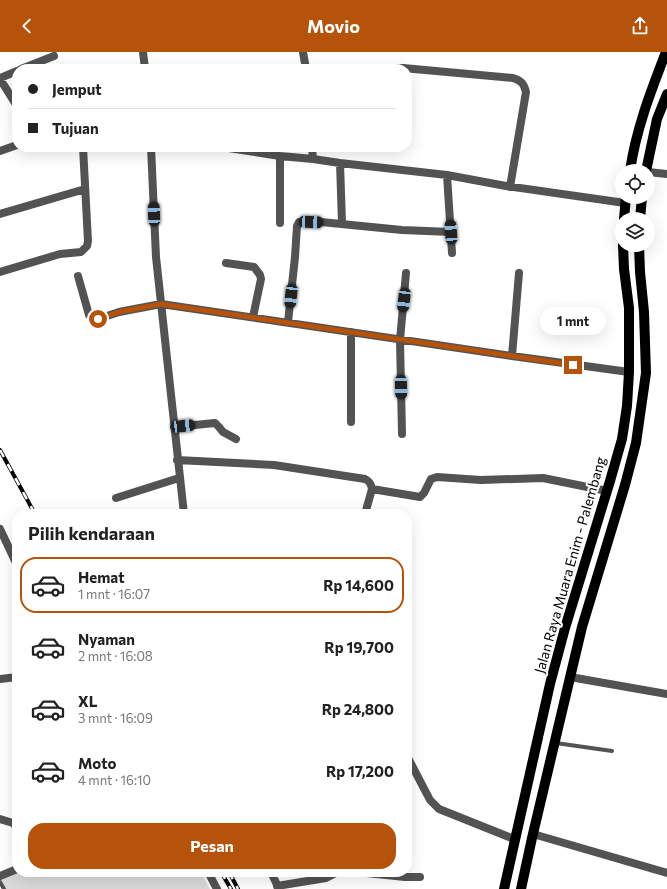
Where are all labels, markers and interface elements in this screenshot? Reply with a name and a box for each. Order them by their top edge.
icon: back [16,15,38,37]
text: Movio [307,15,360,37]
icon: share [629,15,651,37]
text: Jemput [52,80,102,98]
text: Tujuan [52,119,99,137]
map controls [615,164,655,252]
button: locate [615,164,655,204]
car [148,202,160,226]
button: layers [615,212,655,252]
car [299,216,323,228]
car [444,220,458,244]
car [284,283,298,309]
car [397,287,411,313]
callout: 1 mnt [540,307,606,335]
route start [89,310,107,328]
text: 1 mnt [557,313,589,329]
route end [564,356,582,374]
car [395,375,407,399]
car [170,419,196,433]
street label: Jalan Raya Muara Enim - Palembang [530,454,609,675]
text: Pilih kendaraan [28,522,155,544]
icon: car [30,567,66,603]
text: Hemat [78,568,124,586]
text: Rp 14,600 [323,576,394,594]
text: 1 mnt · 16:07 [78,586,150,602]
icon: car [30,629,66,665]
text: Nyaman [78,630,135,648]
text: Rp 19,700 [324,638,394,656]
text: 2 mnt · 16:08 [78,648,153,664]
icon: car [30,691,66,727]
text: XL [78,692,97,710]
text: Rp 24,800 [322,700,394,718]
text: 3 mnt · 16:09 [78,710,153,726]
icon: car [30,753,66,789]
text: Moto [78,754,117,772]
text: Rp 17,200 [326,762,394,780]
text: 4 mnt · 16:10 [78,772,151,788]
button: Pesan [28,823,396,869]

